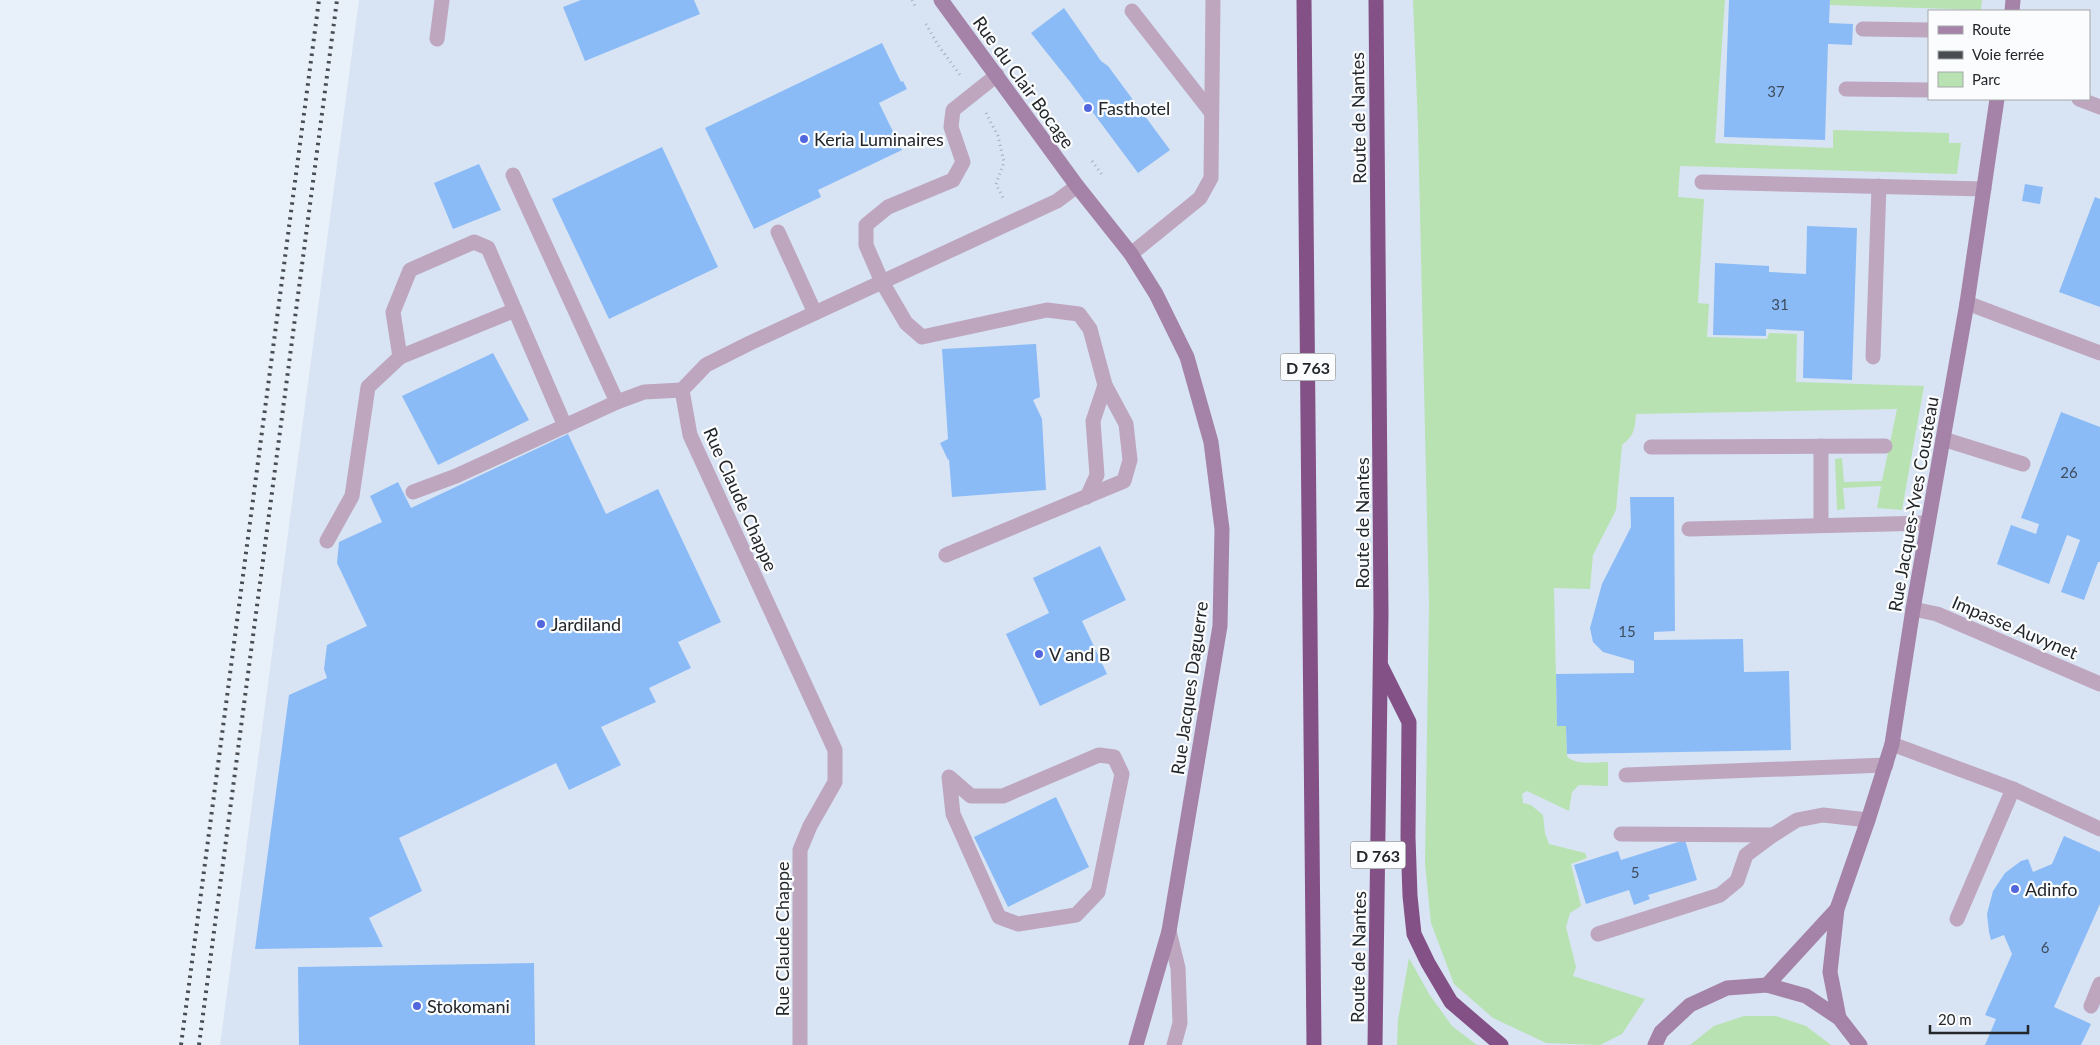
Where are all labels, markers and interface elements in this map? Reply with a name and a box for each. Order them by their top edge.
legend [1928,10,2090,100]
street label: Rue du Clair Bocage [969,12,1079,152]
text: Route [1972,20,2011,38]
text: Voie ferrée [1972,45,2044,63]
street label: Route de Nantes [1346,52,1370,184]
text: Parc [1972,70,2001,88]
house number: 37 [1767,82,1785,100]
place label: Fasthotel [1098,97,1170,119]
marker: Fasthotel [1082,102,1094,114]
place label: Keria Luminaires [814,128,944,150]
marker: Keria Luminaires [798,133,810,145]
house number: 31 [1771,295,1789,313]
road number: D 763 [1280,354,1336,381]
street label: Rue Jacques-Yves Cousteau [1883,395,1943,613]
street label: Rue Claude Chappe [699,424,783,574]
street label: Route de Nantes [1351,457,1373,589]
house number: 26 [2060,463,2078,481]
street label: Impasse Auvynet [1949,591,2082,664]
street label: Rue Jacques Daguerre [1166,600,1212,776]
place label: Jardiland [551,613,621,635]
marker: Jardiland [535,618,547,630]
house number: 15 [1618,622,1636,640]
place label: V and B [1049,643,1110,665]
marker: V and B [1033,648,1045,660]
road number: D 763 [1350,842,1406,868]
street label: Rue Claude Chappe [771,861,793,1017]
house number: 5 [1631,863,1639,881]
place label: Adinfo [2025,878,2078,900]
marker: Adinfo [2009,883,2021,895]
street label: Route de Nantes [1346,891,1370,1023]
house number: 6 [2041,938,2050,956]
place label: Stokomani [427,995,510,1017]
marker: Stokomani [411,1000,423,1012]
scale bar [1930,1002,2028,1034]
text: 20 m [1938,1010,1972,1028]

